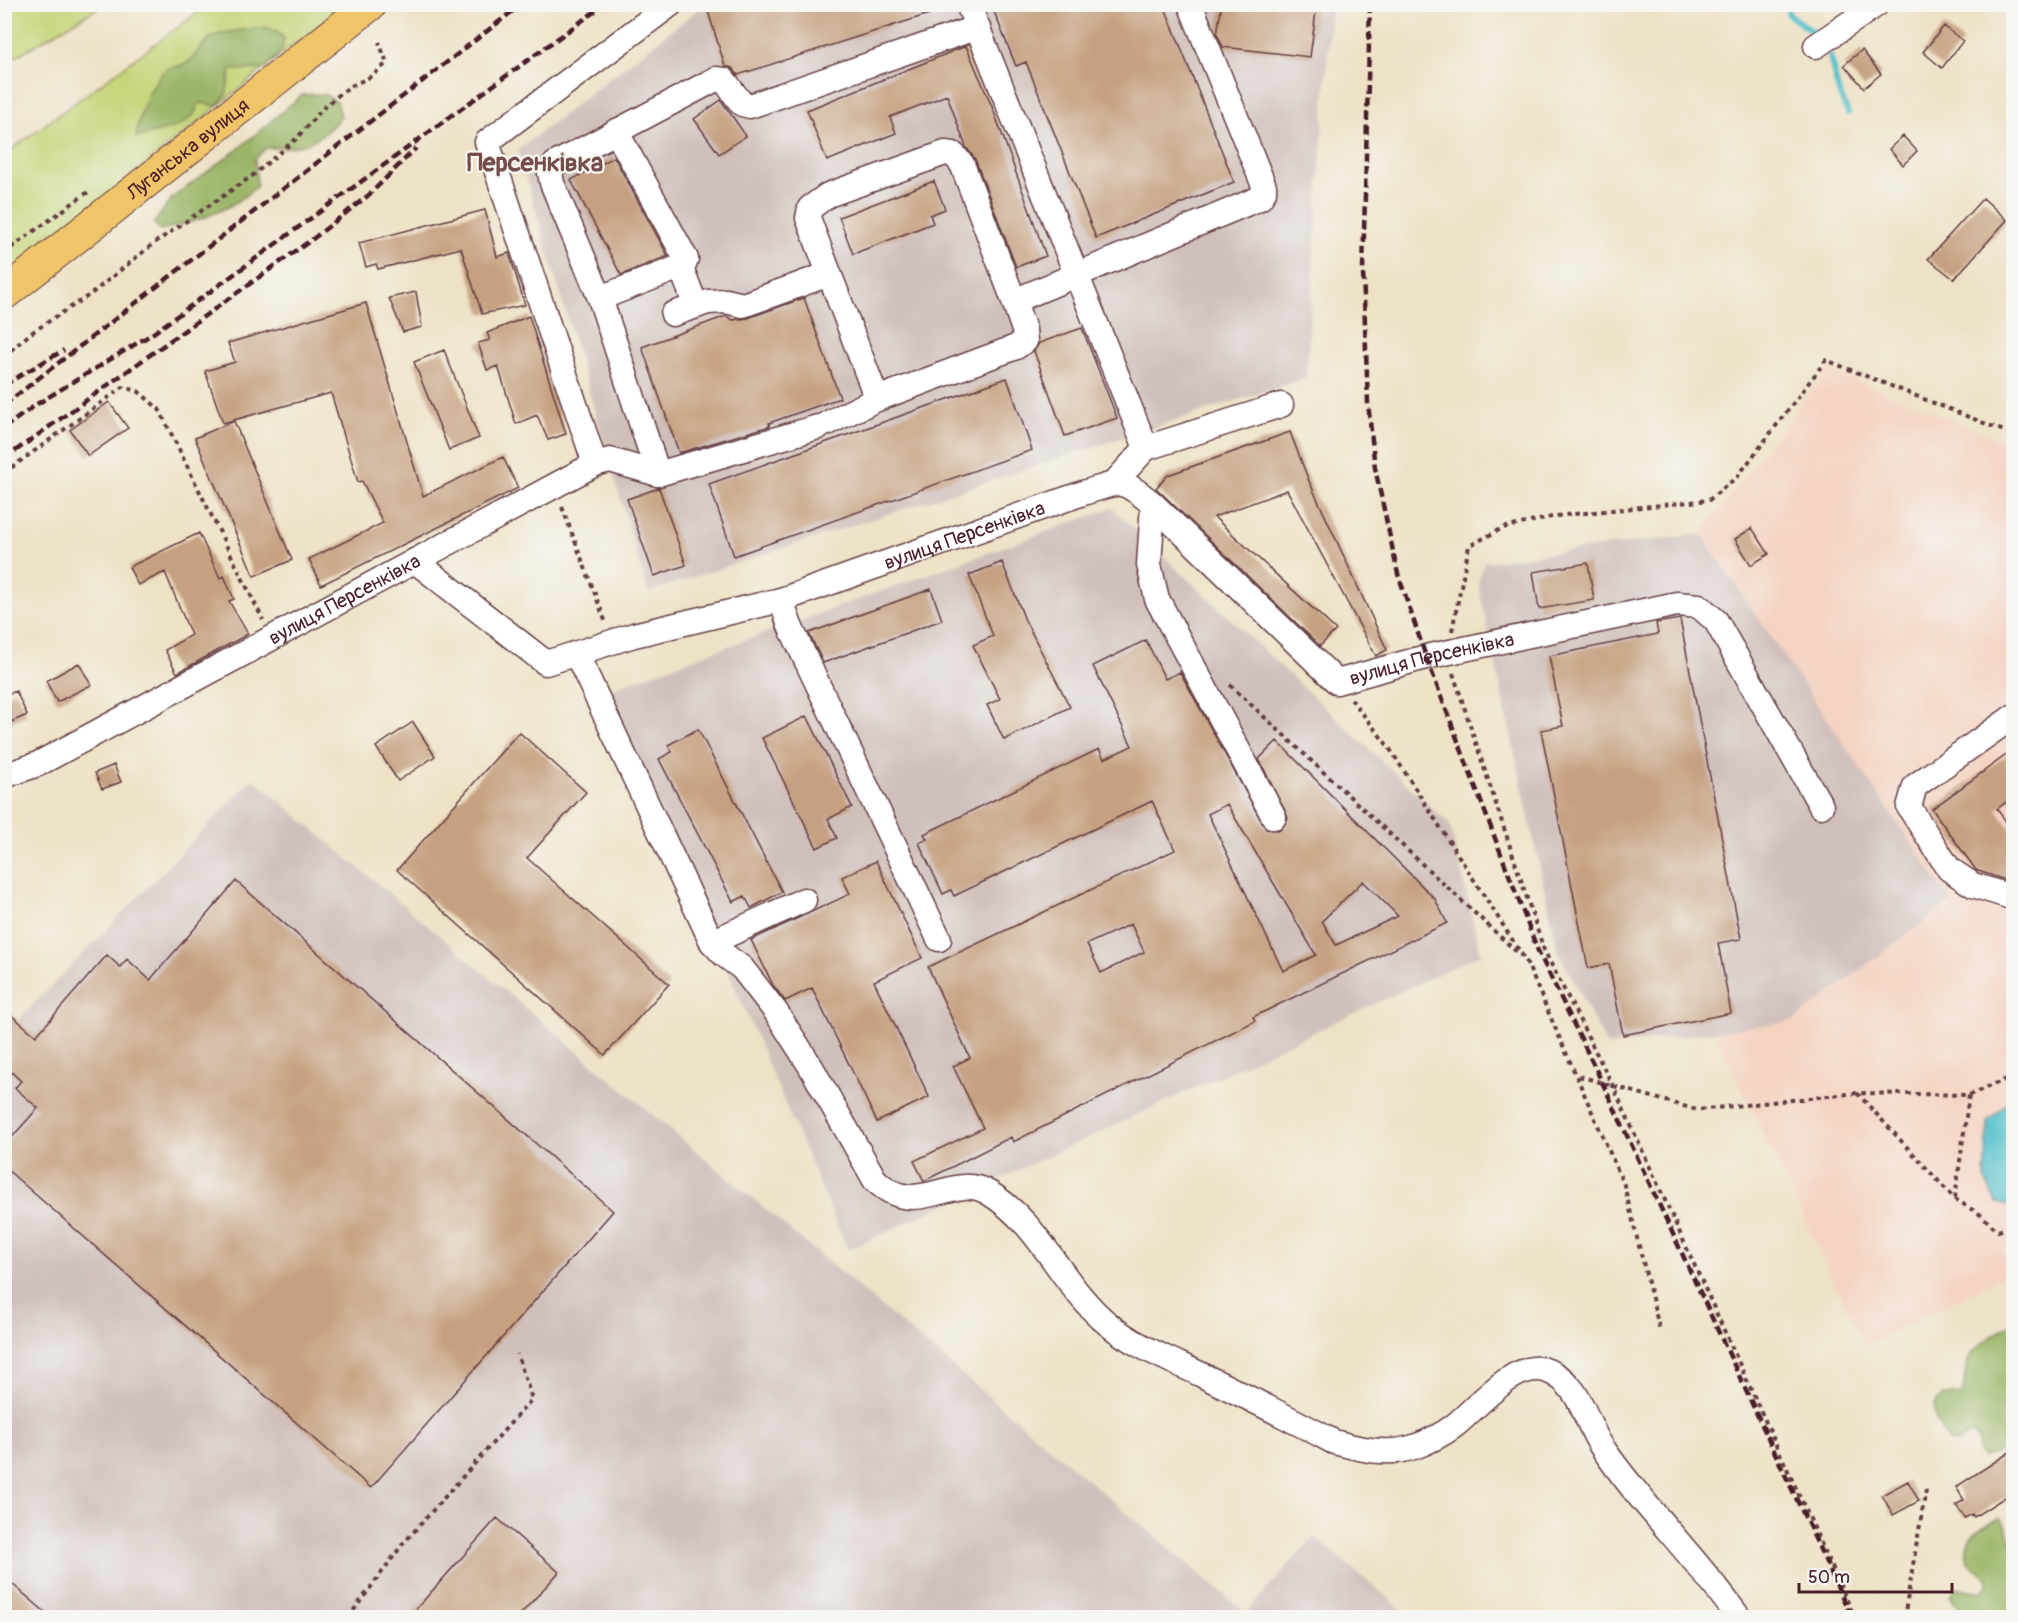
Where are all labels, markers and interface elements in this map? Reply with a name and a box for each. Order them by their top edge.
street label: Луганська вулиця [120,93,254,206]
district label: Персенківка [467,147,603,179]
street label: вулиця Персенківка [881,495,1048,575]
street label: вулиця Персенківка [264,548,425,650]
street label: вулиця Персенківка [1346,626,1516,690]
scale bar [1799,1556,1952,1594]
text: 50 m [1808,1566,1850,1589]

